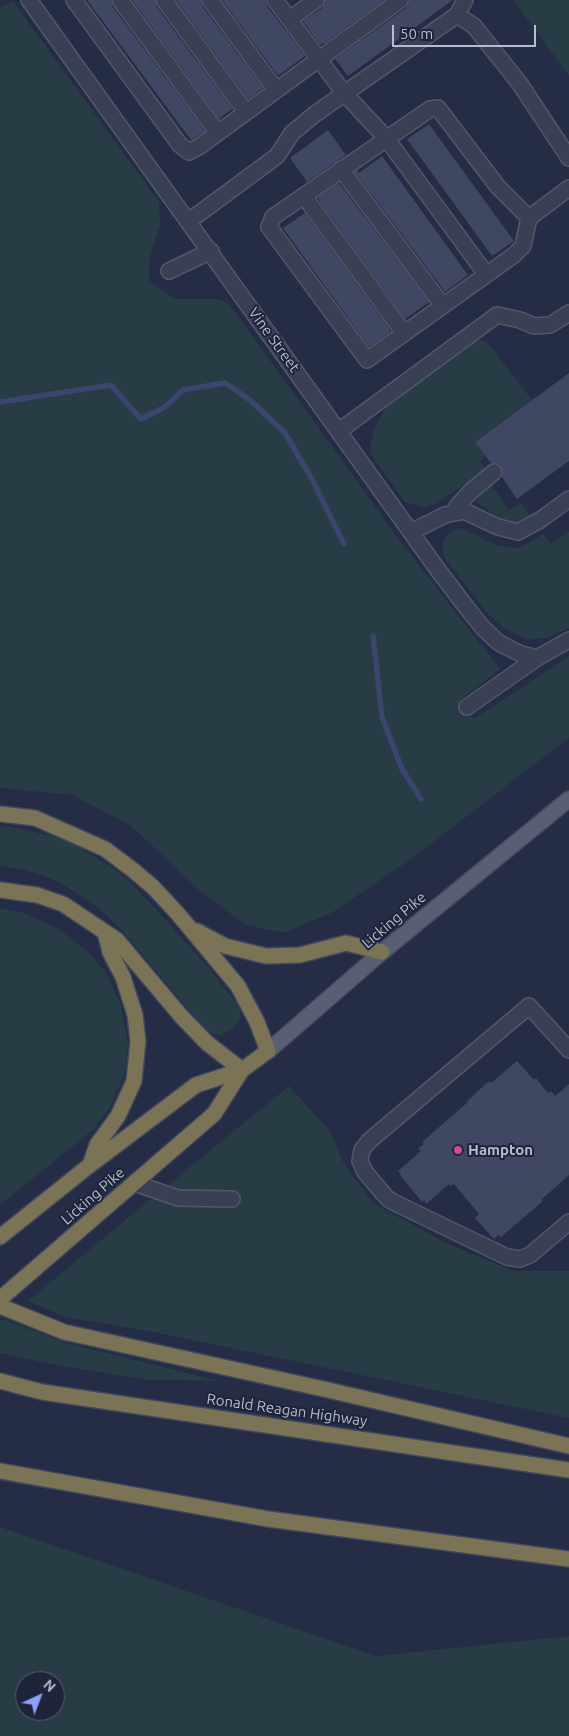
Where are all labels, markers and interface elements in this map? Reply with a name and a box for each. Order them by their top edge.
scale bar [394,15,538,47]
text: 50 m [400,25,433,42]
street label: Vine Street [244,304,304,376]
street label: Licking Pike [358,888,430,952]
place label: Hampton [468,1141,533,1159]
marker: Hampton [452,1144,464,1156]
street label: Licking Pike [58,1164,128,1228]
street label: Ronald Reagan Highway [206,1390,368,1430]
north arrow [15,1671,65,1721]
text: N [40,1676,59,1695]

